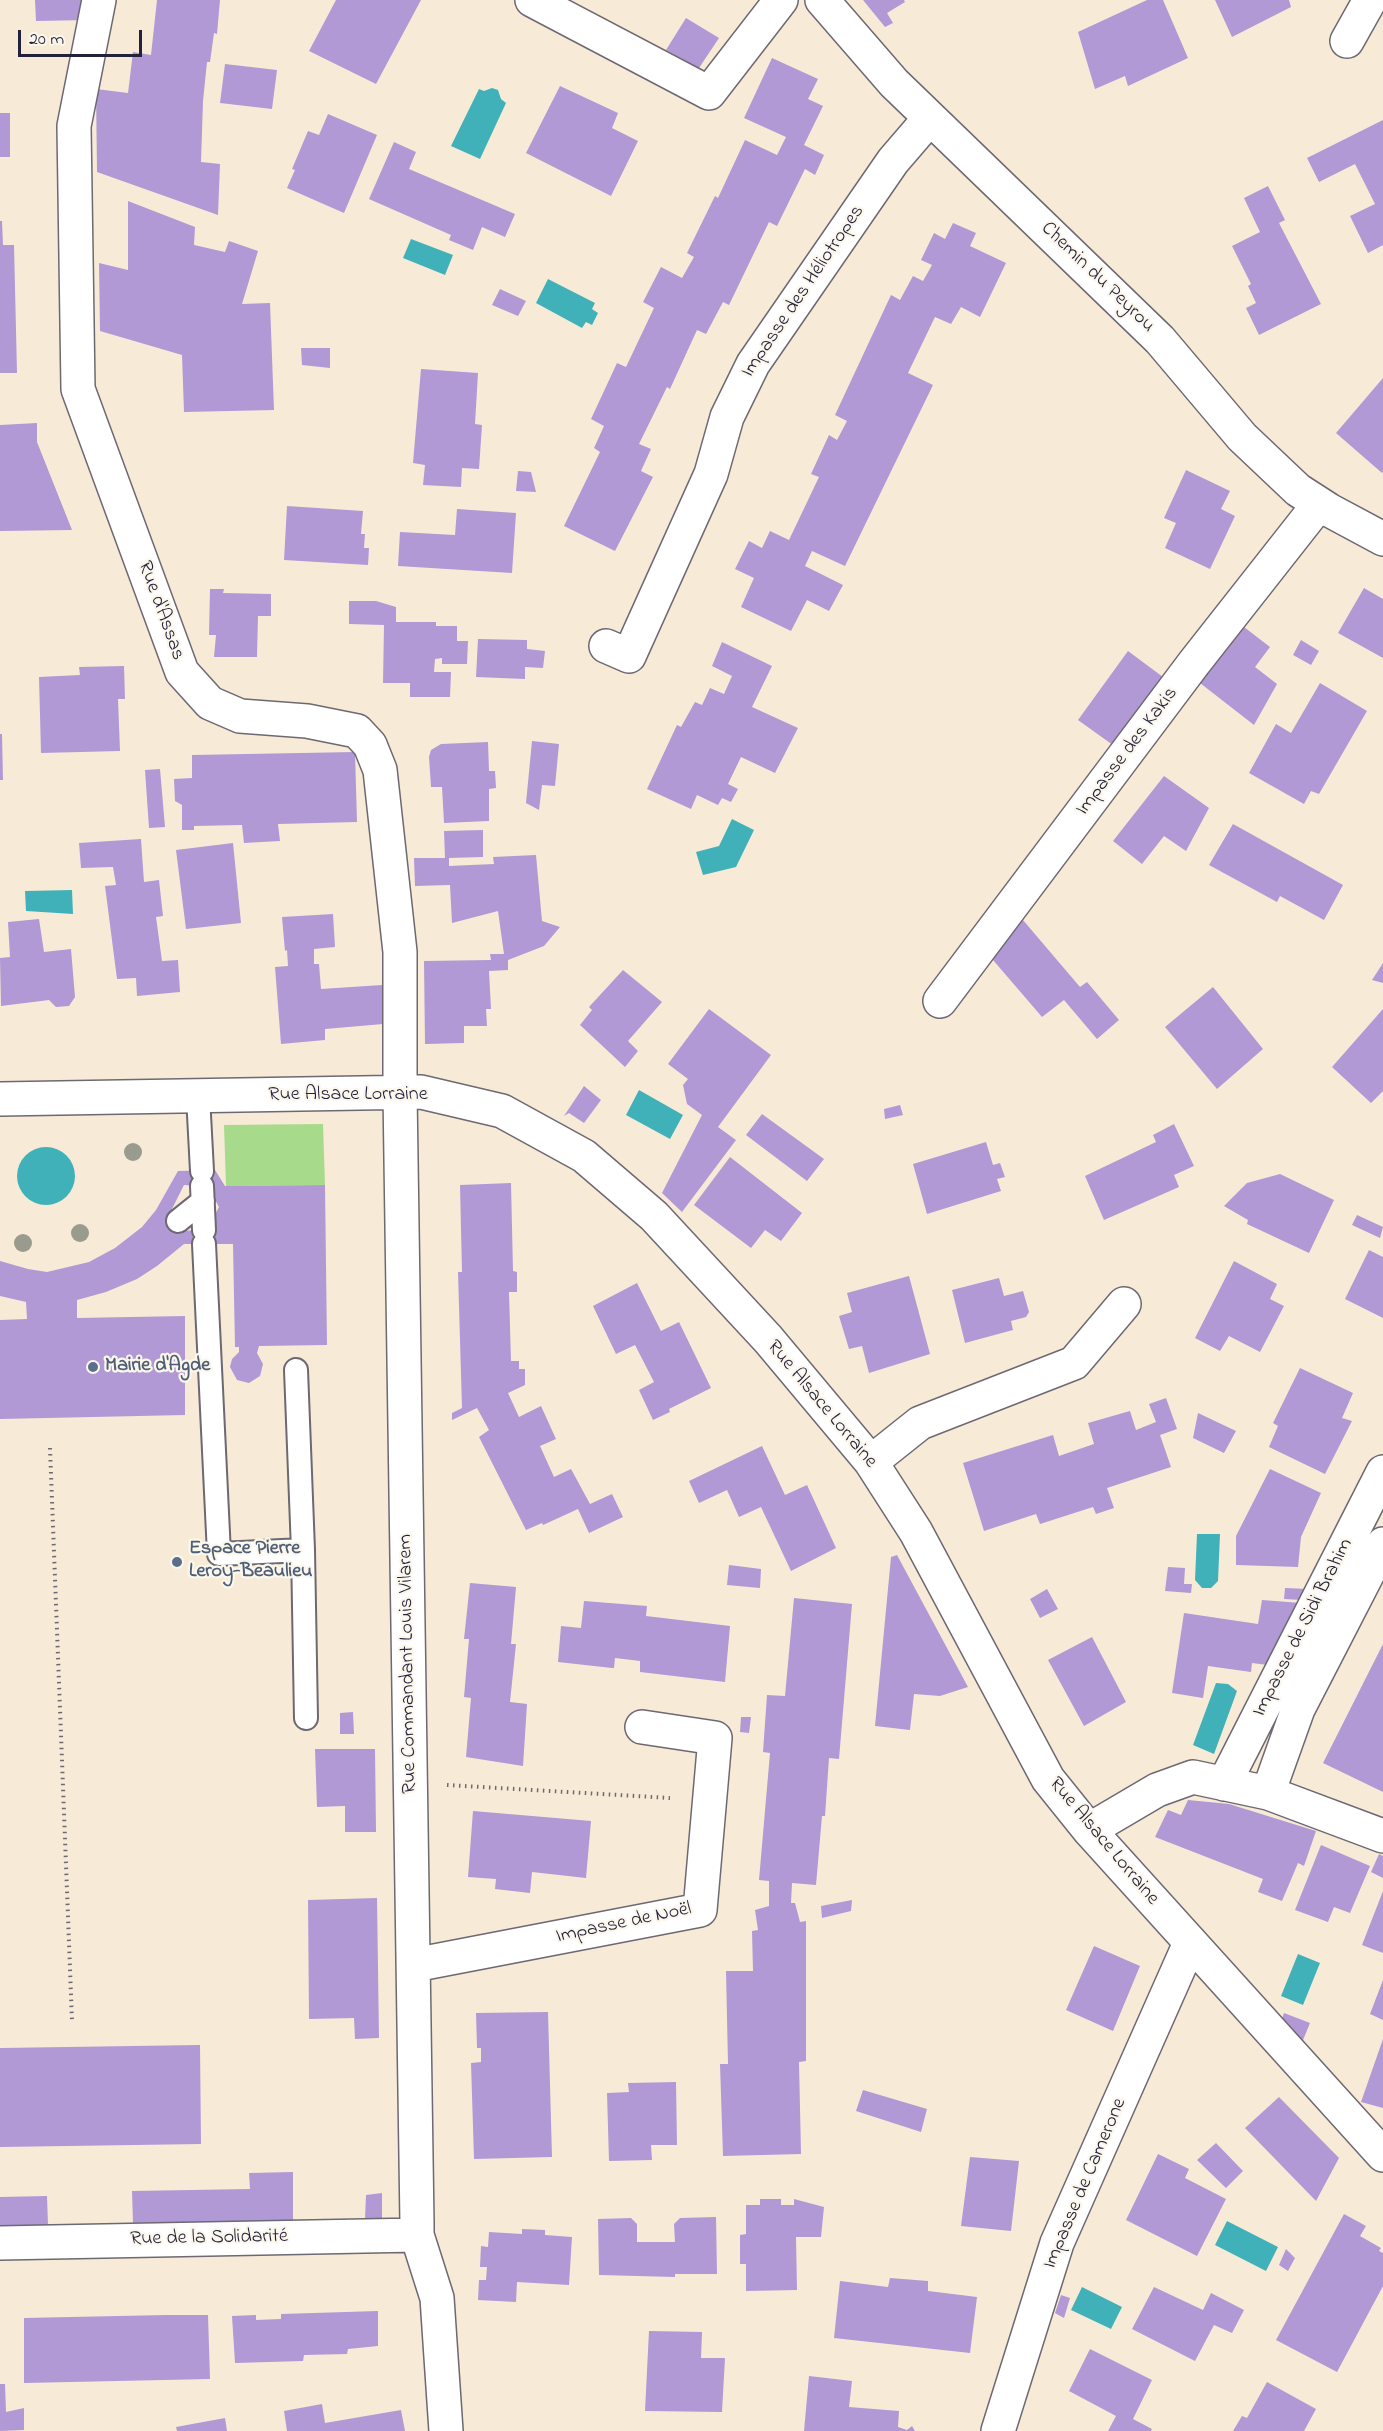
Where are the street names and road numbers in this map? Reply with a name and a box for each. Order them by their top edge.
street label: Impasse des Héliotropes [737,201,871,383]
street label: Chemin du Peyrou [1035,217,1159,339]
street label: Rue d'Assas [131,558,189,664]
street label: Impasse des Kakis [1072,683,1184,821]
street label: Rue Alsace Lorraine [268,1084,428,1108]
street label: Rue Alsace Lorraine [761,1336,881,1474]
street label: Rue Commandant Louis Vilarem [395,1534,423,1794]
street label: Impasse de Sidi Brahim [1249,1535,1359,1721]
street label: Rue Alsace Lorraine [1043,1773,1163,1911]
street label: Impasse de Noël [554,1898,694,1950]
street label: Impasse de Camerone [1039,2095,1133,2273]
street label: Rue de la Solidarité [130,2226,288,2252]

